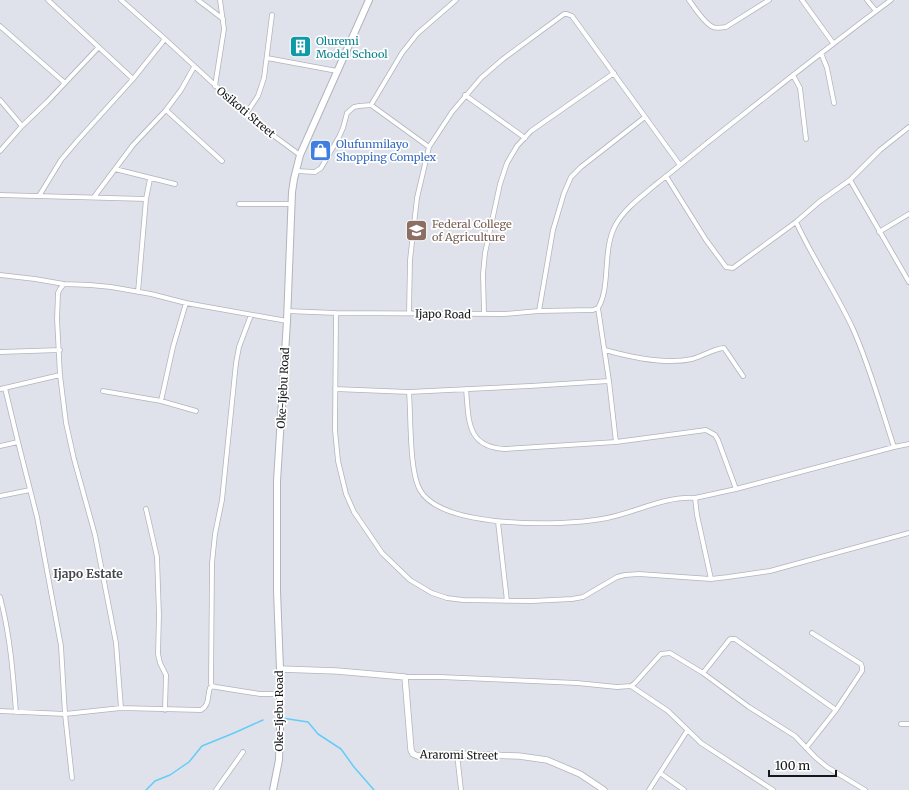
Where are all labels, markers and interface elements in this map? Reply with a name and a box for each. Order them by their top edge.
building icon: Oluremi Model School [288,34,314,60]
place label: Oluremi Model School [316,34,388,61]
street label: Osikoti Street [214,84,279,141]
shop icon: Olufunmilayo Shopping Complex [308,137,334,163]
place label: Olufunmilayo Shopping Complex [336,137,437,164]
school or university icon: Federal College of Agriculture [403,217,429,243]
place label: Federal College of Agriculture [432,217,512,244]
street label: Ijapo Road [415,307,471,321]
street label: Oke-Ijebu Road [274,347,292,429]
district label: Ijapo Estate [53,566,123,581]
street label: Oke-Ijebu Road [272,670,286,752]
street label: Araromi Street [419,747,499,763]
scale bar [769,752,836,778]
text: 100 m [775,758,810,773]

